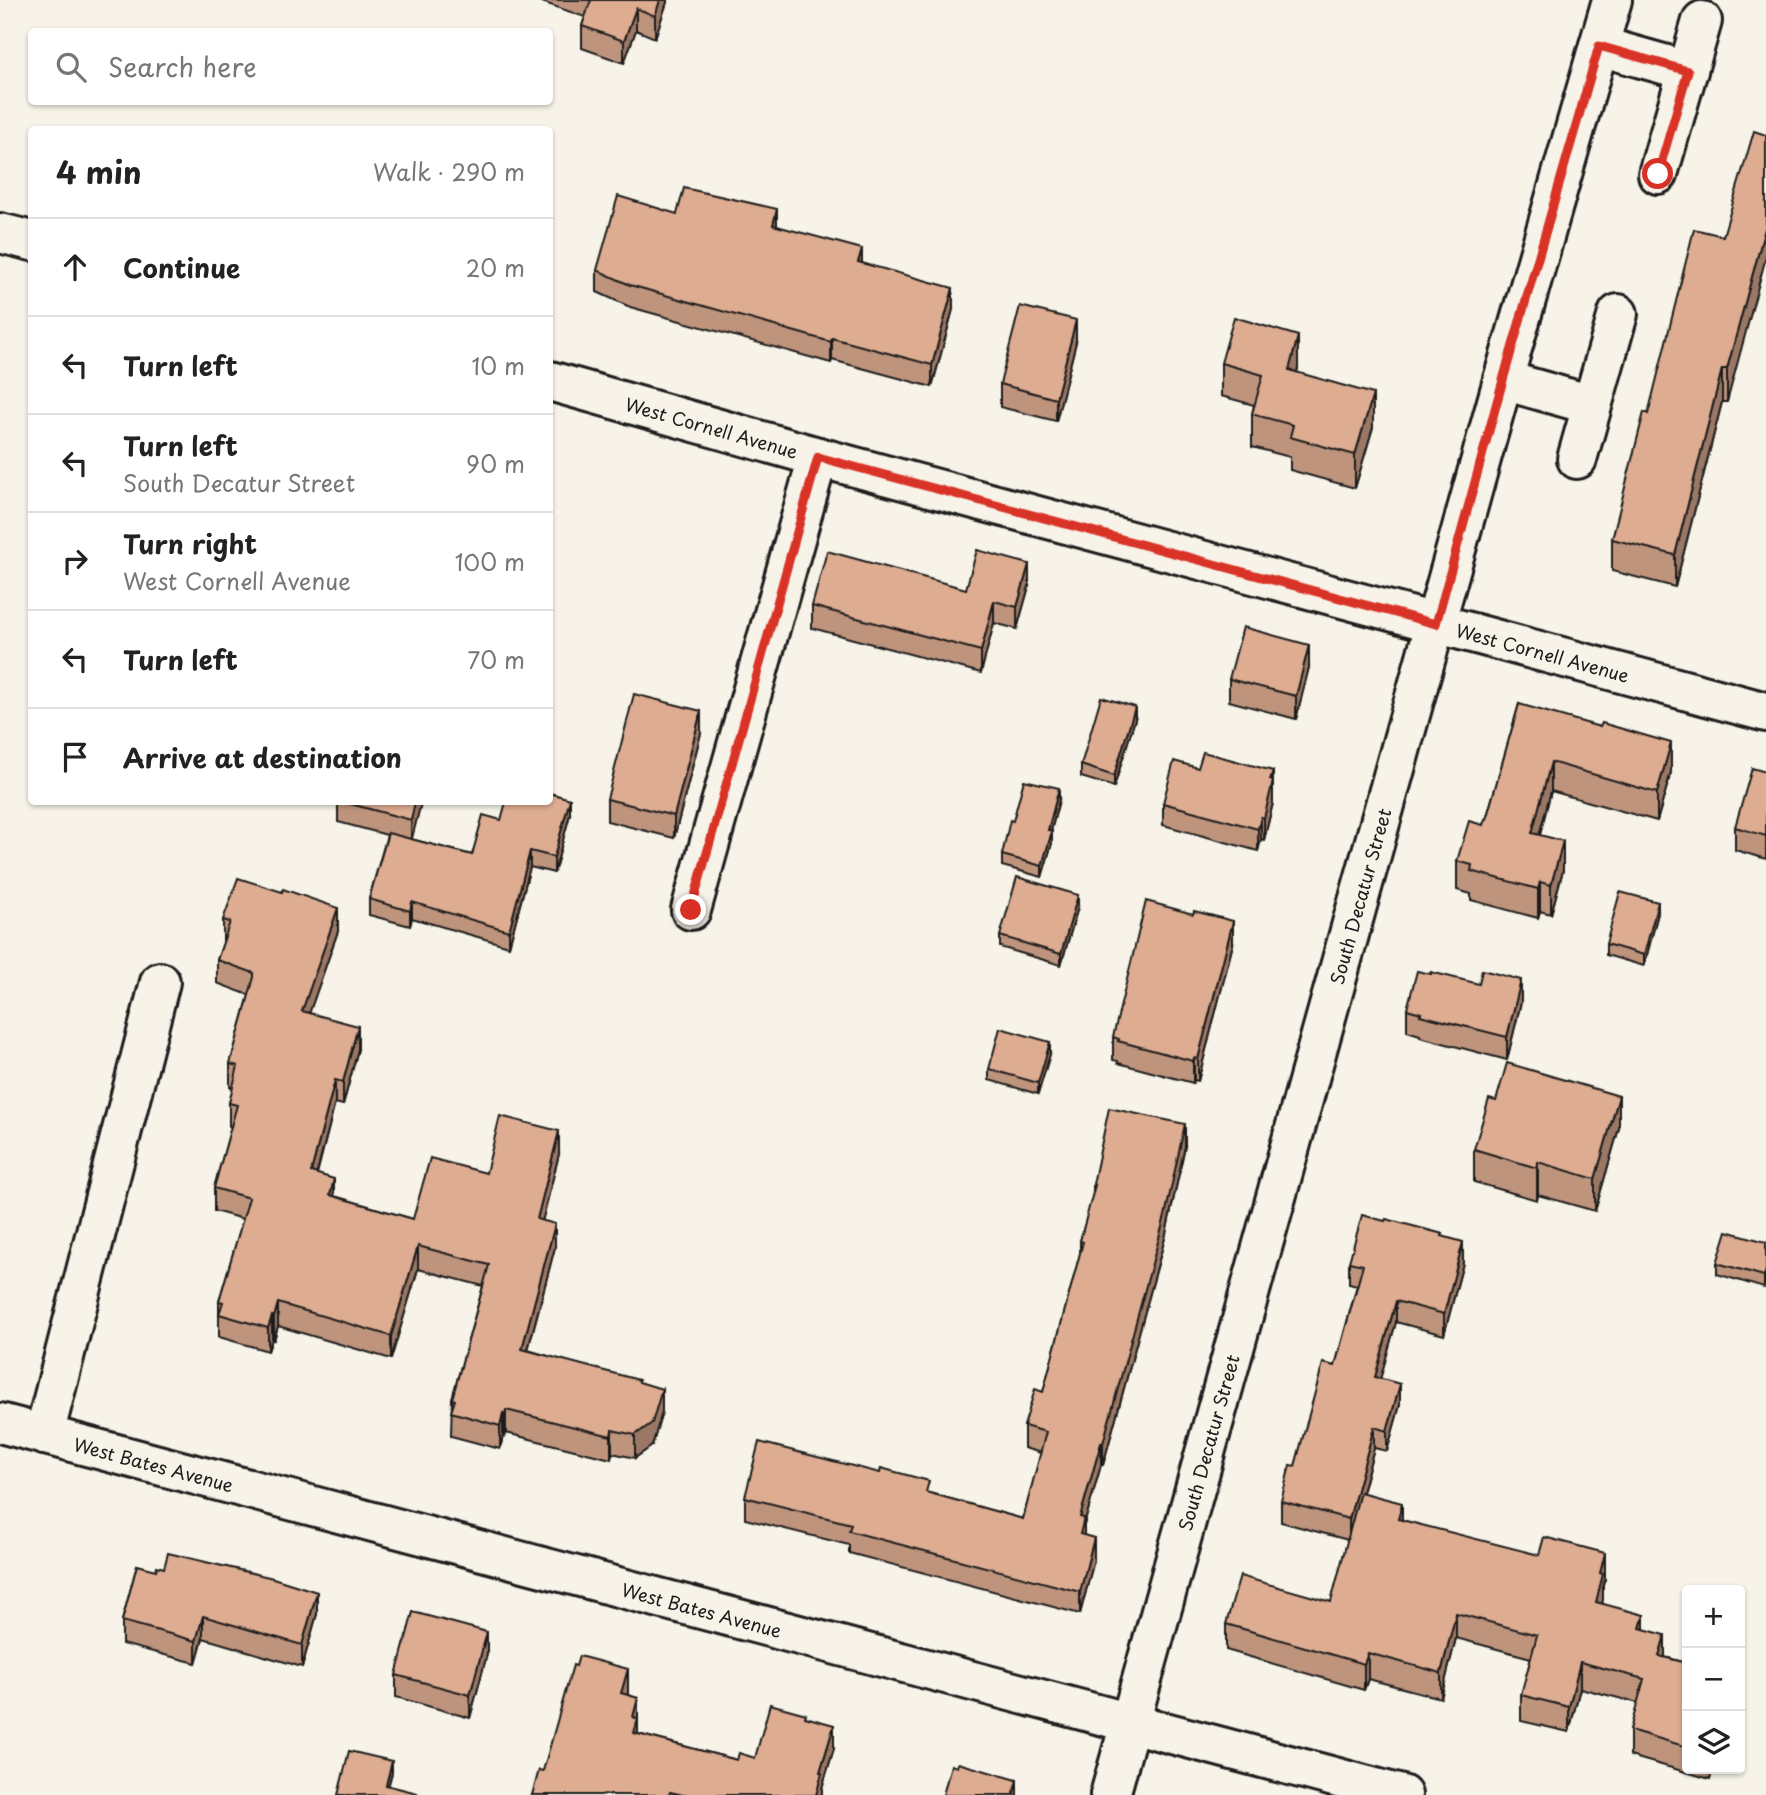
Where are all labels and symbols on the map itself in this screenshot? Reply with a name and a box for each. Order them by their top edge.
route start [1642,158,1673,189]
street label: West Cornell Avenue [622,390,801,464]
street label: West Cornell Avenue [1453,616,1632,688]
street label: South Decatur Street [1322,805,1397,987]
route end [675,894,706,925]
street label: South Decatur Street [1171,1351,1245,1534]
street label: West Bates Avenue [71,1430,237,1498]
street label: West Bates Avenue [619,1575,785,1643]

